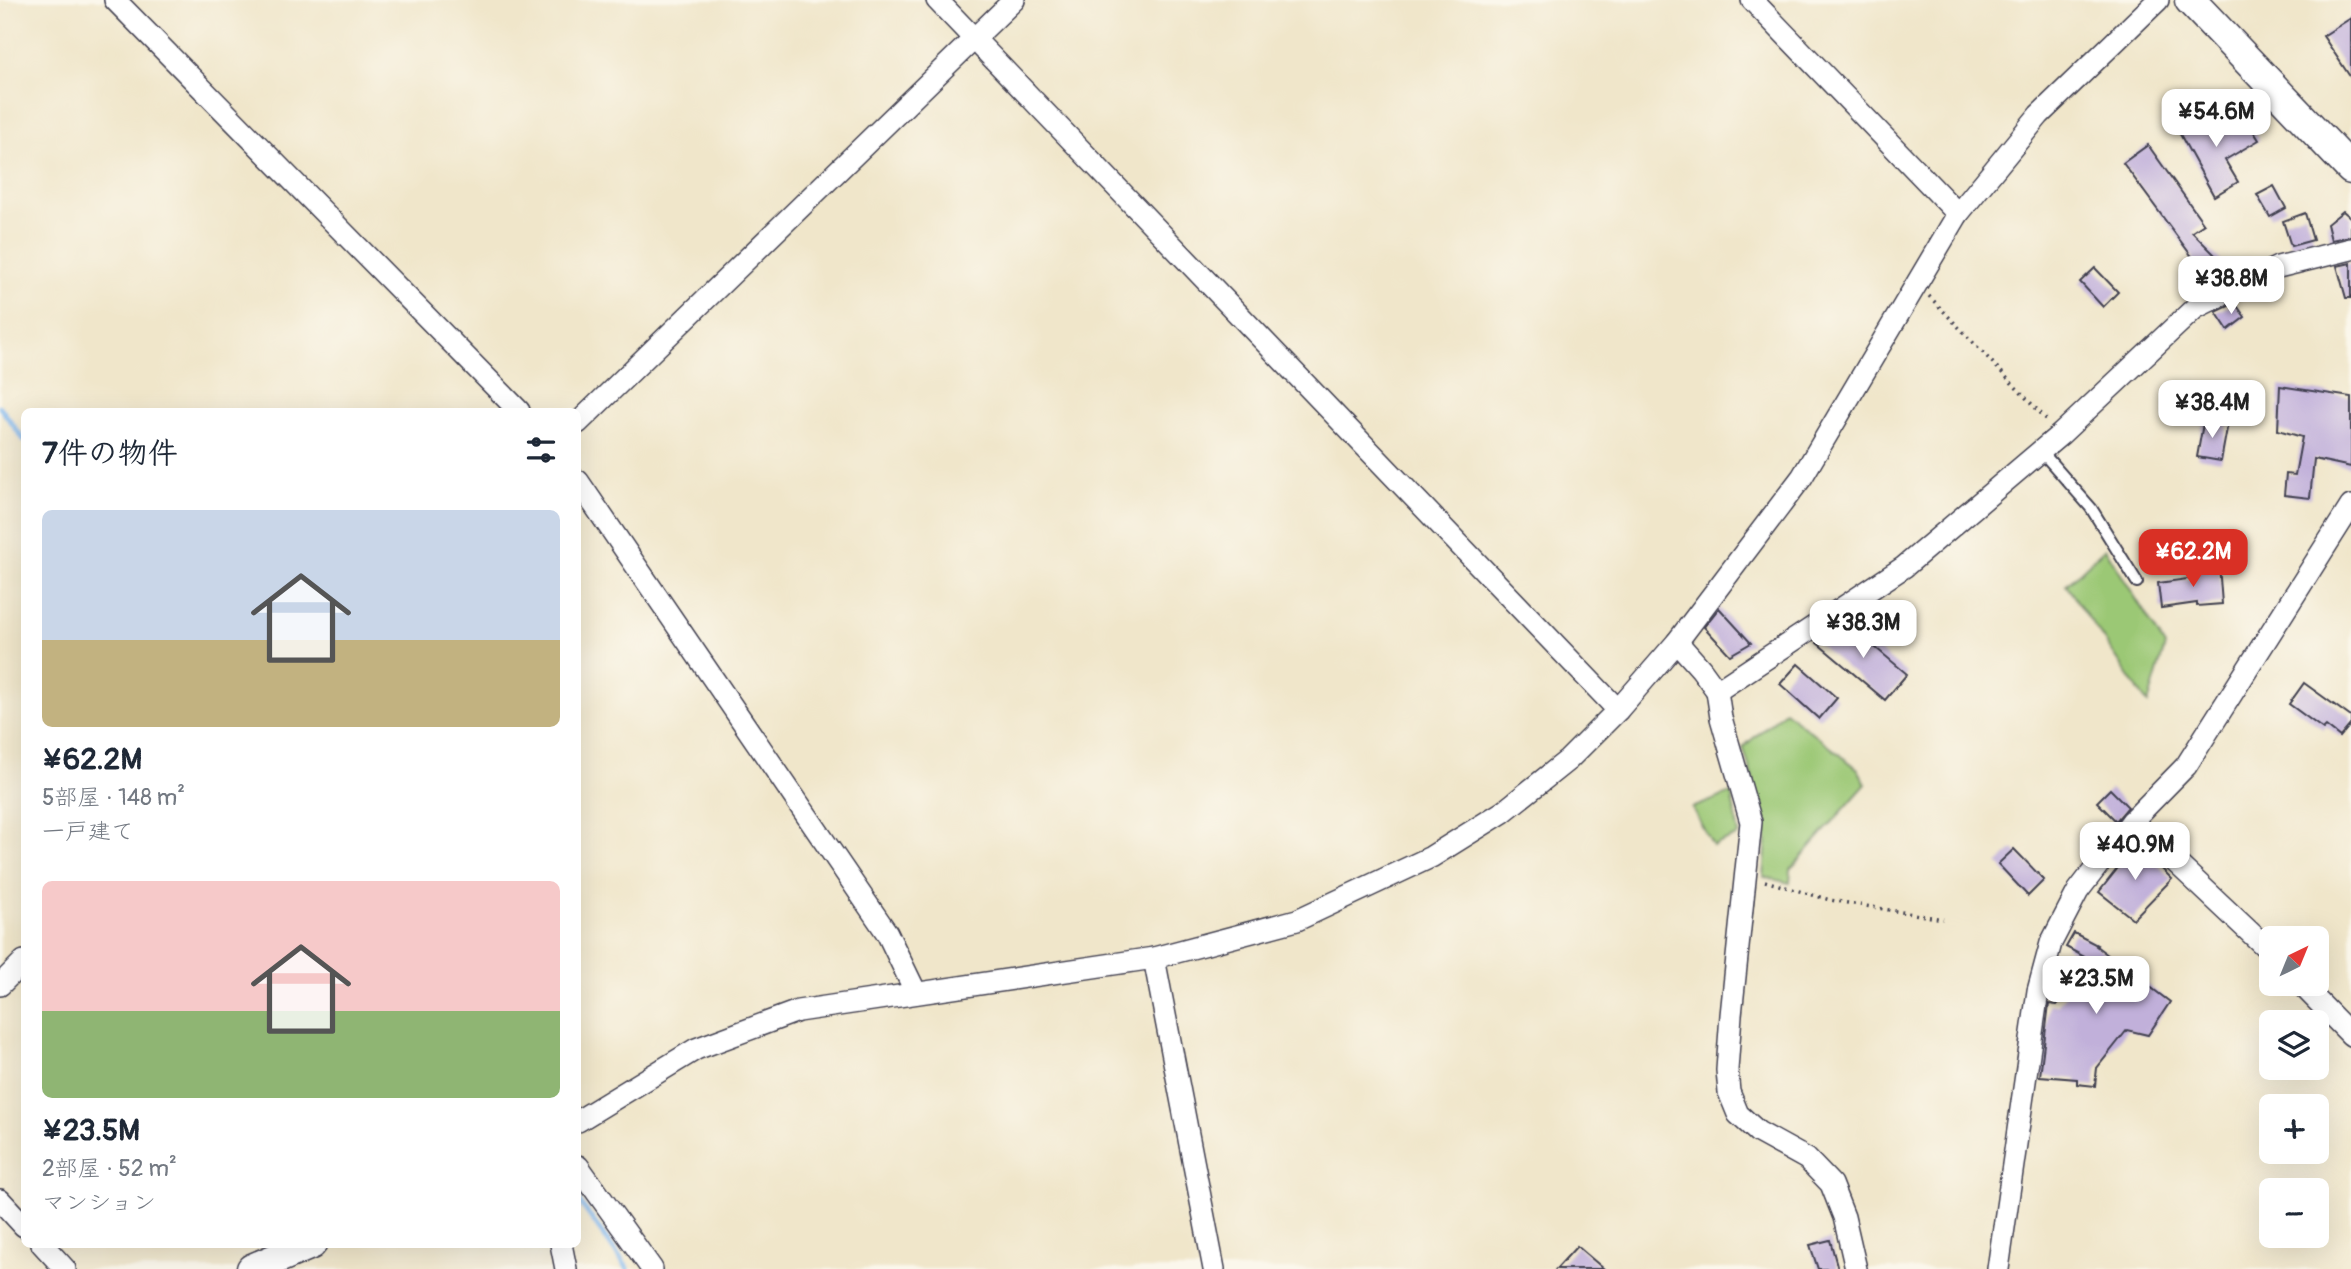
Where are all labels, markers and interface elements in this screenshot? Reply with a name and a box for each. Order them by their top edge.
pin: ¥54.6M [2159,90,2273,149]
text: ¥54.6M [2178,97,2254,126]
pin: ¥38.8M [2174,256,2288,316]
text: ¥38.8M [2194,264,2268,293]
pin: ¥38.4M [2155,380,2269,440]
text: ¥38.4M [2174,388,2250,417]
icon: filters [522,431,560,469]
text: 7件の物件 [42,435,178,472]
pin: ¥62.2M [2136,530,2250,589]
text: ¥62.2M [2155,537,2231,566]
icon: home [238,555,364,681]
pin: ¥38.3M [1806,600,1920,660]
text: ¥38.3M [1826,608,1900,637]
text: ¥62.2M [42,741,142,778]
text: 5部屋 · 148 m² [42,783,185,812]
text: 一戸建て [42,817,134,846]
pin: ¥40.9M [2078,822,2192,882]
text: ¥40.9M [2096,830,2174,859]
icon: home [238,926,364,1052]
north arrow [2259,926,2329,996]
map controls [2259,926,2329,1248]
pin: ¥23.5M [2039,956,2153,1016]
text: ¥23.5M [2058,964,2134,993]
button: layers [2259,1010,2329,1080]
button: + [2259,1094,2329,1164]
text: ¥23.5M [42,1112,140,1149]
text: 2部屋 · 52 m² [42,1154,177,1183]
button: − [2259,1178,2329,1248]
text: マンション [42,1188,156,1217]

